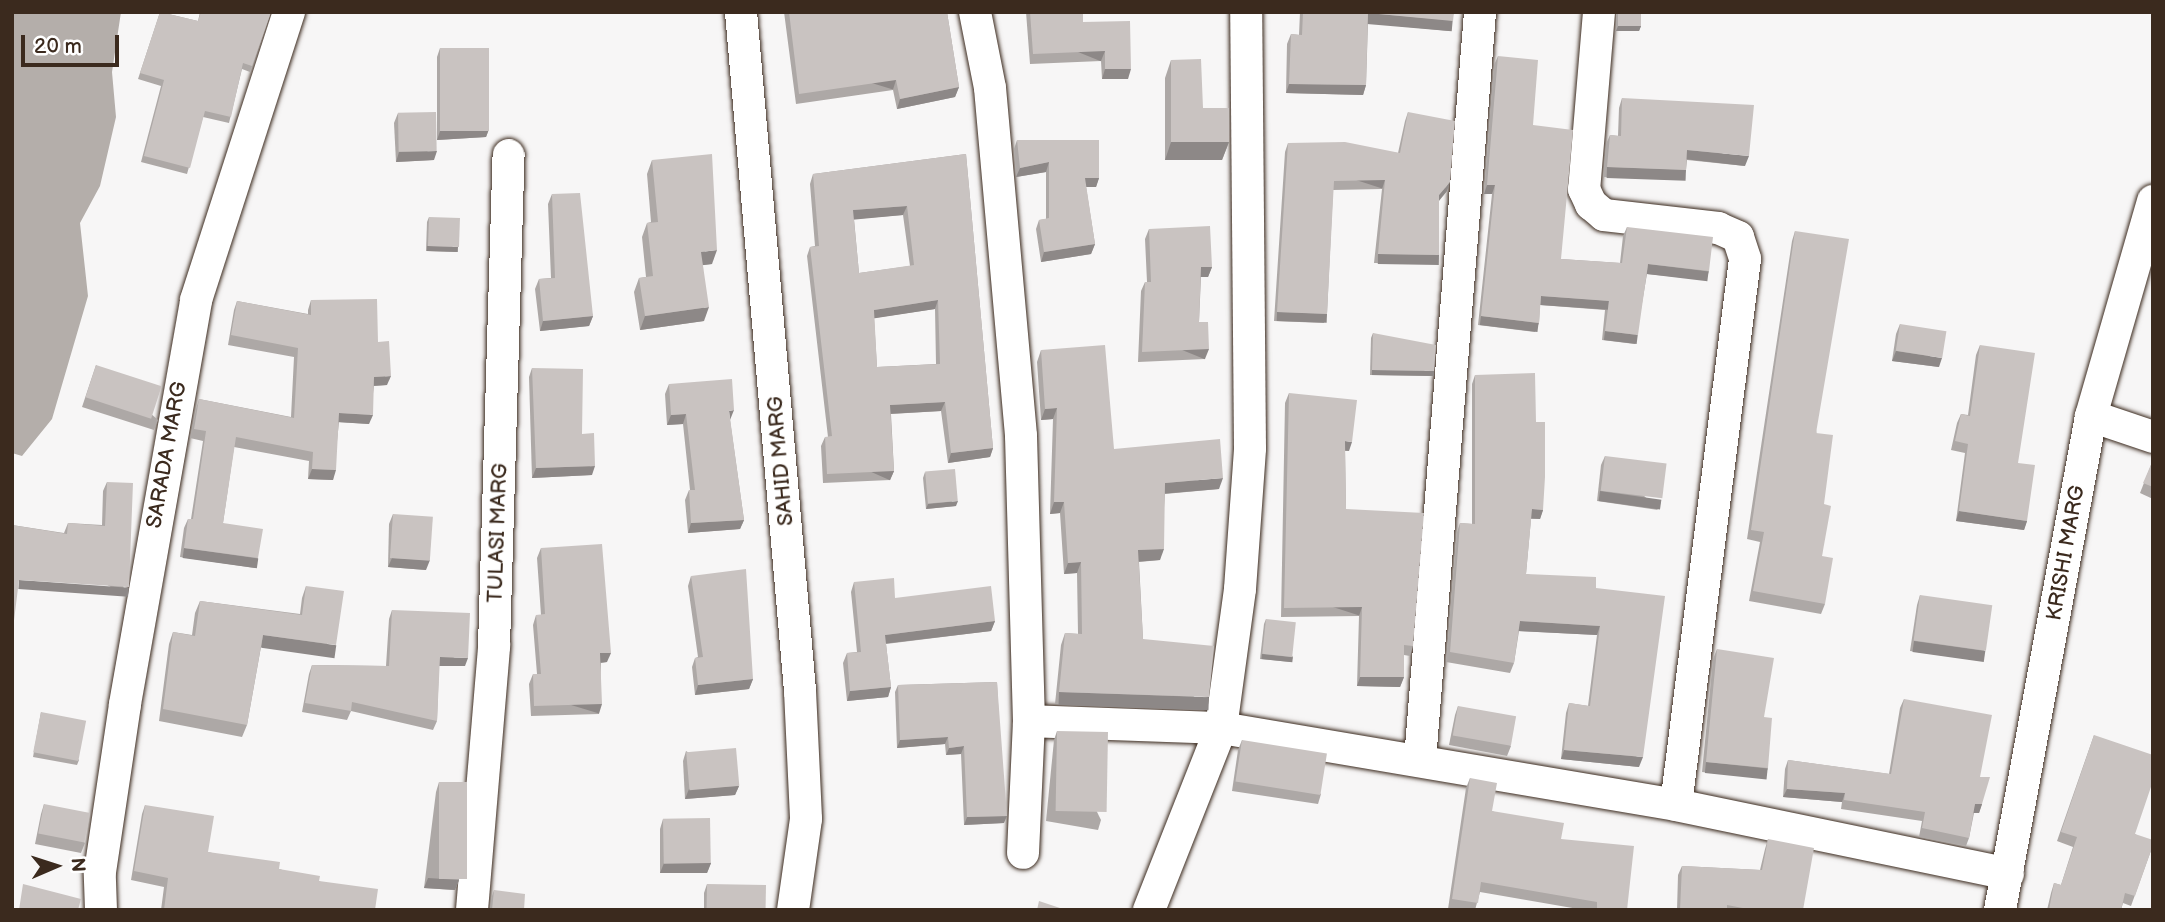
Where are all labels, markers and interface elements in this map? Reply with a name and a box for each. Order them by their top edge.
scale bar [24,21,122,65]
text: 20 m [34,34,82,59]
street label: SARADA MARG [142,380,192,530]
street label: SAHID MARG [763,395,799,527]
street label: TULASI MARG [483,463,513,603]
street label: KRISHI MARG [2042,483,2090,623]
north arrow [21,831,91,901]
text: N [66,857,89,873]

